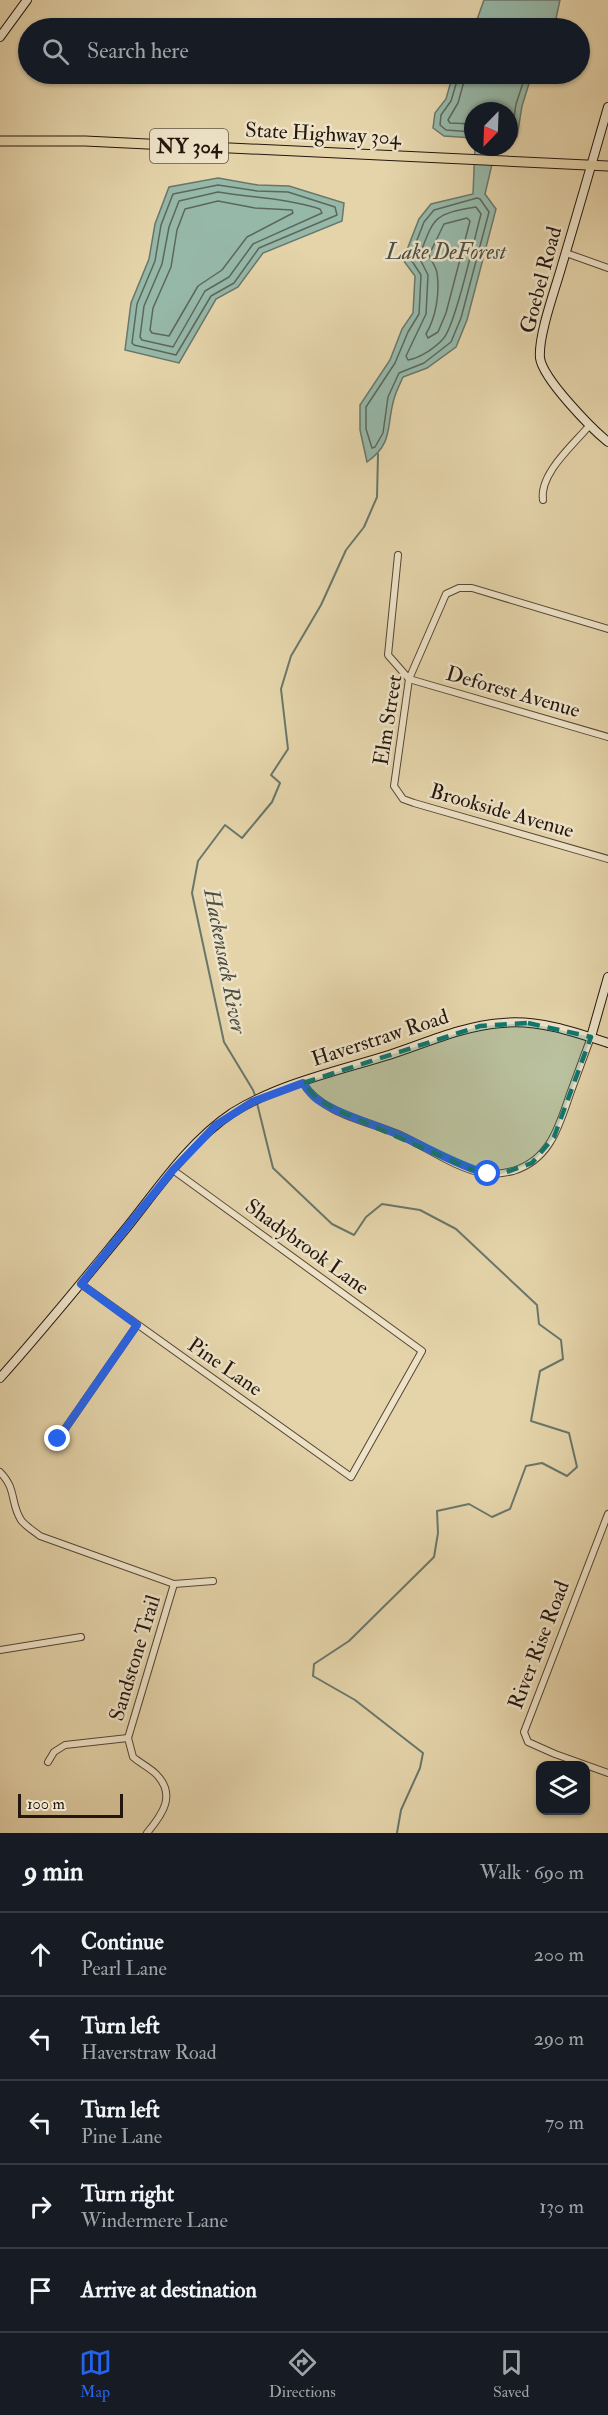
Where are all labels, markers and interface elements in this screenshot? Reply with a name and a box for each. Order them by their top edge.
search box [18,18,590,84]
icon: search [39,35,72,68]
text: Search here [87,37,189,65]
north arrow [464,102,518,156]
street label: State Highway 304 [244,116,403,152]
road number: NY 304 [150,129,228,163]
street label: Goebel Road [514,223,568,336]
water label: Lake DeForest [385,238,508,266]
street label: Deforest Avenue [443,660,583,724]
street label: Elm Street [367,672,409,767]
street label: Brookside Avenue [427,778,577,844]
water label: Hackensack River [197,885,253,1038]
street label: Haverstraw Road [308,1003,453,1073]
route start [474,1160,500,1186]
street label: Shadybrook Lane [240,1193,375,1301]
street label: Pine Lane [182,1331,268,1403]
route end [44,1425,70,1451]
street label: River Rise Road [502,1576,576,1713]
street label: Sandstone Trail [103,1591,167,1724]
map controls [536,1761,590,1815]
button: layers [536,1761,590,1815]
scale bar [18,1791,123,1818]
text: 100 m [27,1794,65,1814]
text: 9 min [24,1856,83,1888]
text: Walk · 690 m [480,1860,584,1885]
text: Continue [81,1928,164,1956]
icon: ahead [24,1938,57,1971]
text: 200 m [534,1942,584,1967]
text: Pearl Lane [81,1956,167,1981]
text: Turn left [81,2012,160,2040]
icon: left [24,2022,57,2055]
text: 290 m [534,2026,584,2051]
text: Haverstraw Road [81,2040,217,2065]
text: Turn left [81,2096,160,2124]
icon: left [24,2106,57,2139]
text: 70 m [545,2110,584,2135]
text: Pine Lane [81,2124,162,2149]
text: Turn right [81,2180,174,2208]
icon: right [24,2190,57,2223]
text: 130 m [539,2194,584,2219]
text: Windermere Lane [81,2208,228,2233]
icon: arrive [24,2274,57,2307]
text: Arrive at destination [81,2276,257,2304]
tab: Map [79,2346,112,2402]
tab: Directions [269,2346,336,2402]
tab: Saved [493,2346,529,2402]

